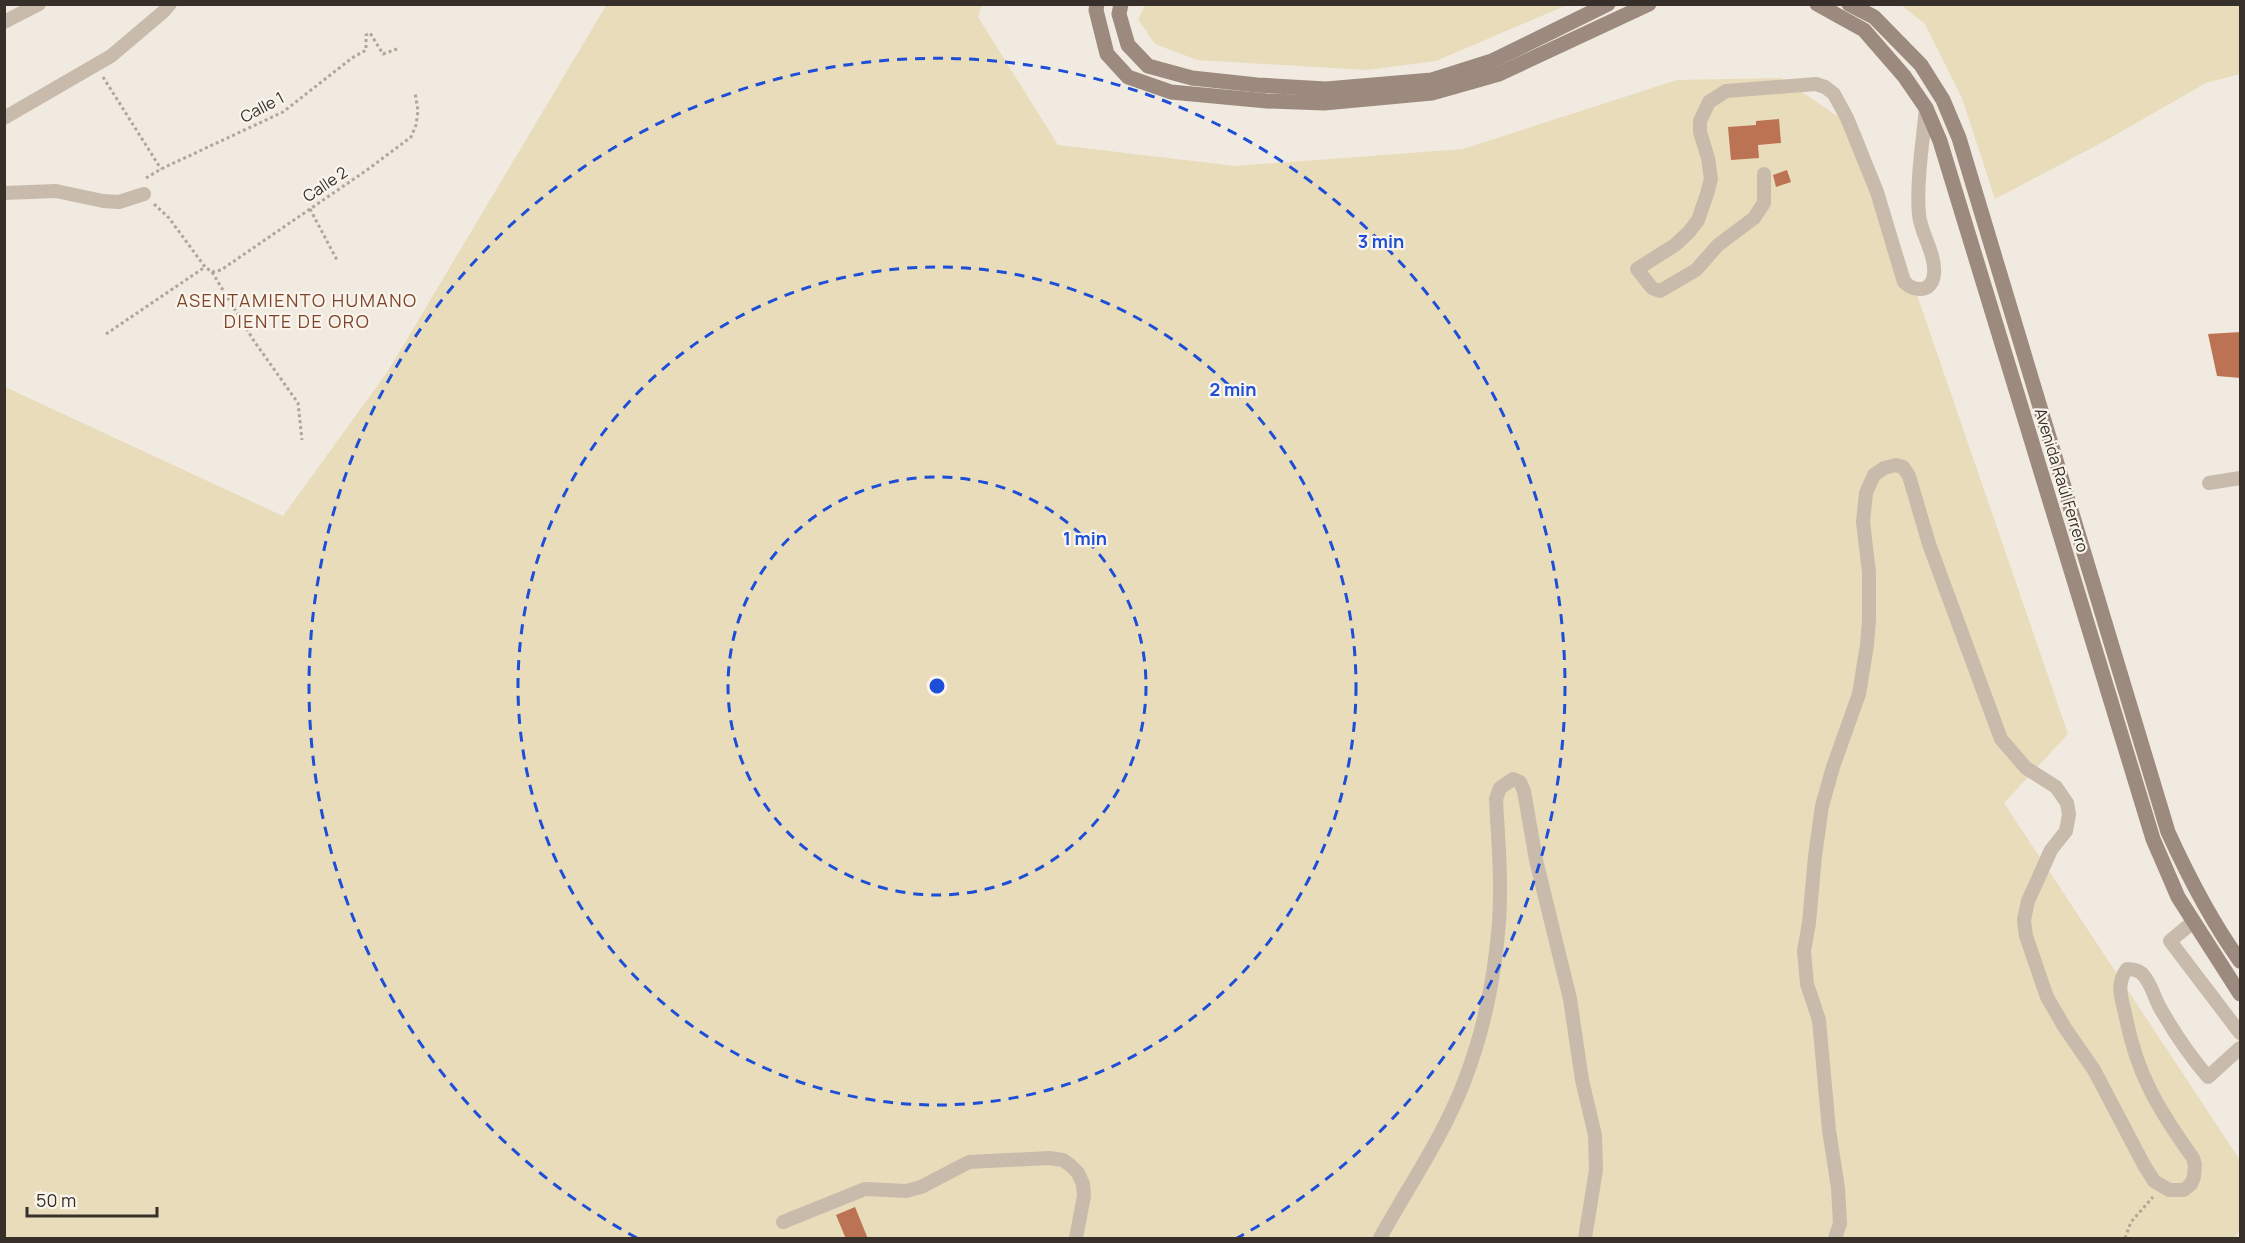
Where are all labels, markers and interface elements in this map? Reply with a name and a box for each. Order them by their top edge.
street label: Calle 1 [236,86,288,128]
street label: Calle 2 [298,161,352,207]
text: 3 min [1358,229,1404,253]
district label: ASENTAMIENTO HUMANO DIENTE DE ORO [176,288,418,333]
text: 2 min [1210,377,1256,401]
street label: Avenida Raúl Ferrero [2030,405,2094,555]
text: 1 min [1063,526,1107,550]
centre of rings [927,676,947,696]
scale bar [27,1180,158,1218]
text: 50 m [36,1188,76,1212]

